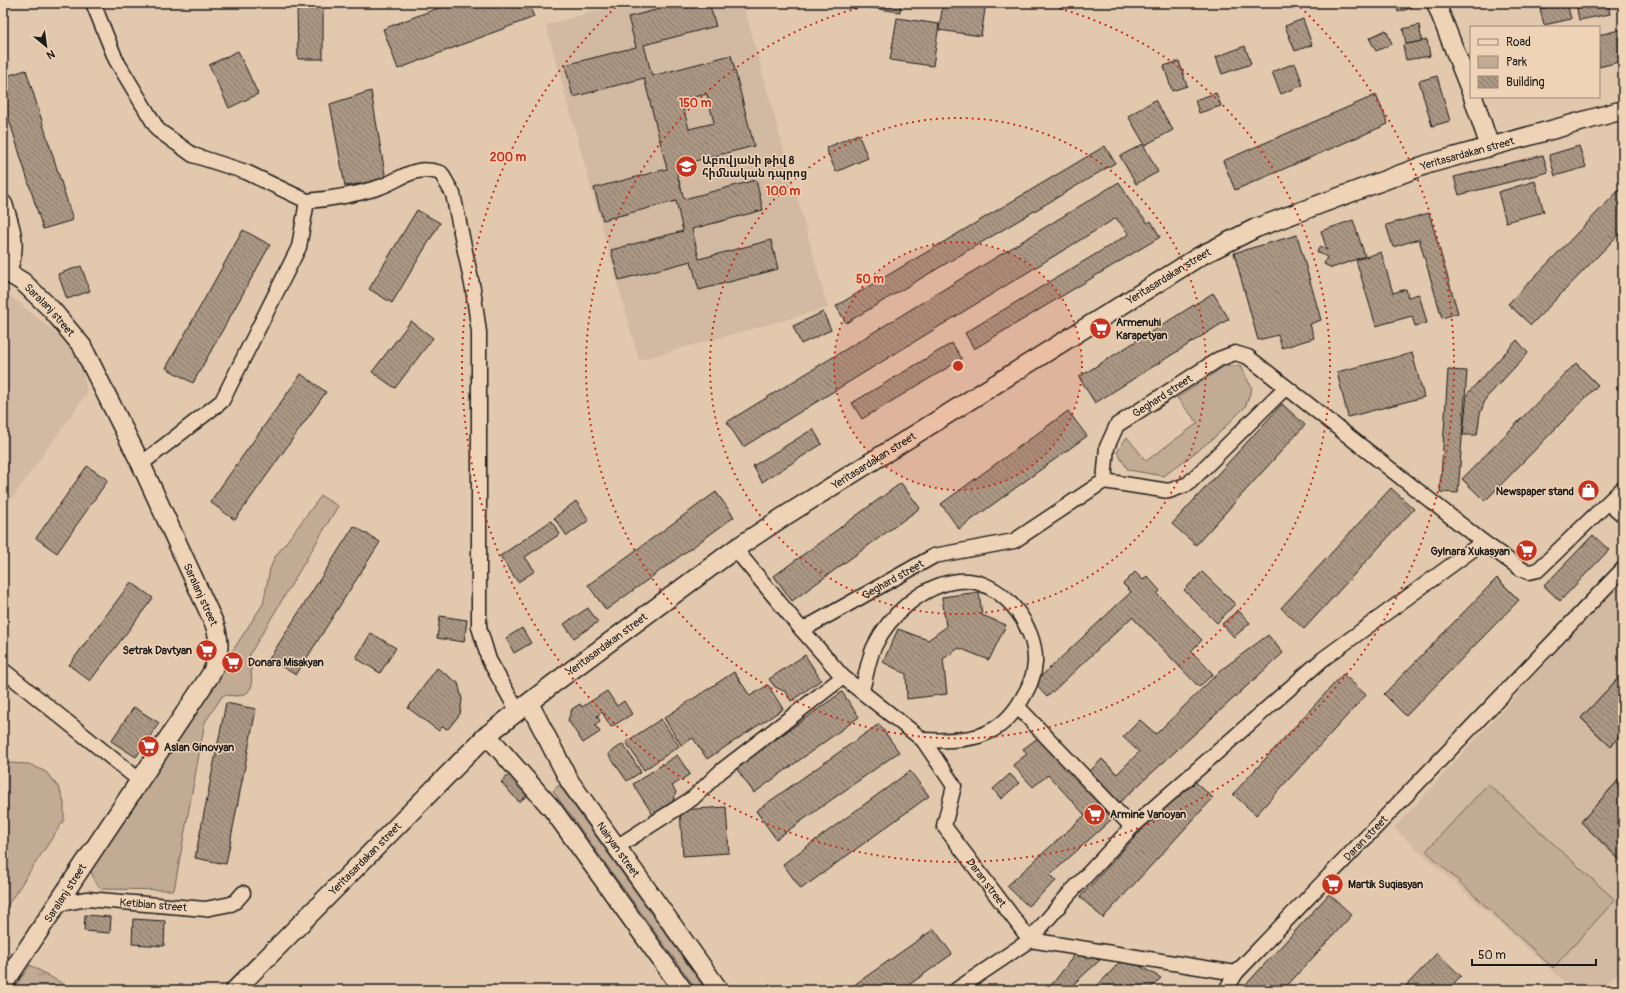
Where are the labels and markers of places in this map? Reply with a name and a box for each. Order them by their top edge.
school or university icon: Աբովյանի թիվ 8 հիմնական դպրոց [674,153,700,179]
place label: Աբովյանի թիվ 8 հիմնական դպրոց [702,154,807,180]
supermarket icon: Armenuhi Karapetyan [1087,315,1113,341]
place label: Armenuhi Karapetyan [1116,316,1168,342]
centre of rings [951,359,965,373]
shop icon: Newspaper stand [1576,478,1602,504]
place label: Newspaper stand [1496,485,1574,498]
supermarket icon: Gylnara Xukasyan [1513,538,1539,564]
place label: Gylnara Xukasyan [1431,545,1510,558]
supermarket icon: Setrak Davtyan [194,637,220,663]
place label: Setrak Davtyan [123,644,192,657]
supermarket icon: Donara Misakyan [219,649,245,675]
place label: Donara Misakyan [248,656,324,669]
supermarket icon: Aslan Ginovyan [135,734,161,760]
place label: Aslan Ginovyan [164,741,234,754]
supermarket icon: Armine Vanoyan [1081,801,1107,827]
place label: Armine Vanoyan [1110,808,1186,821]
supermarket icon: Martik Suqiasyan [1320,871,1346,897]
place label: Martik Suqiasyan [1348,878,1423,891]

